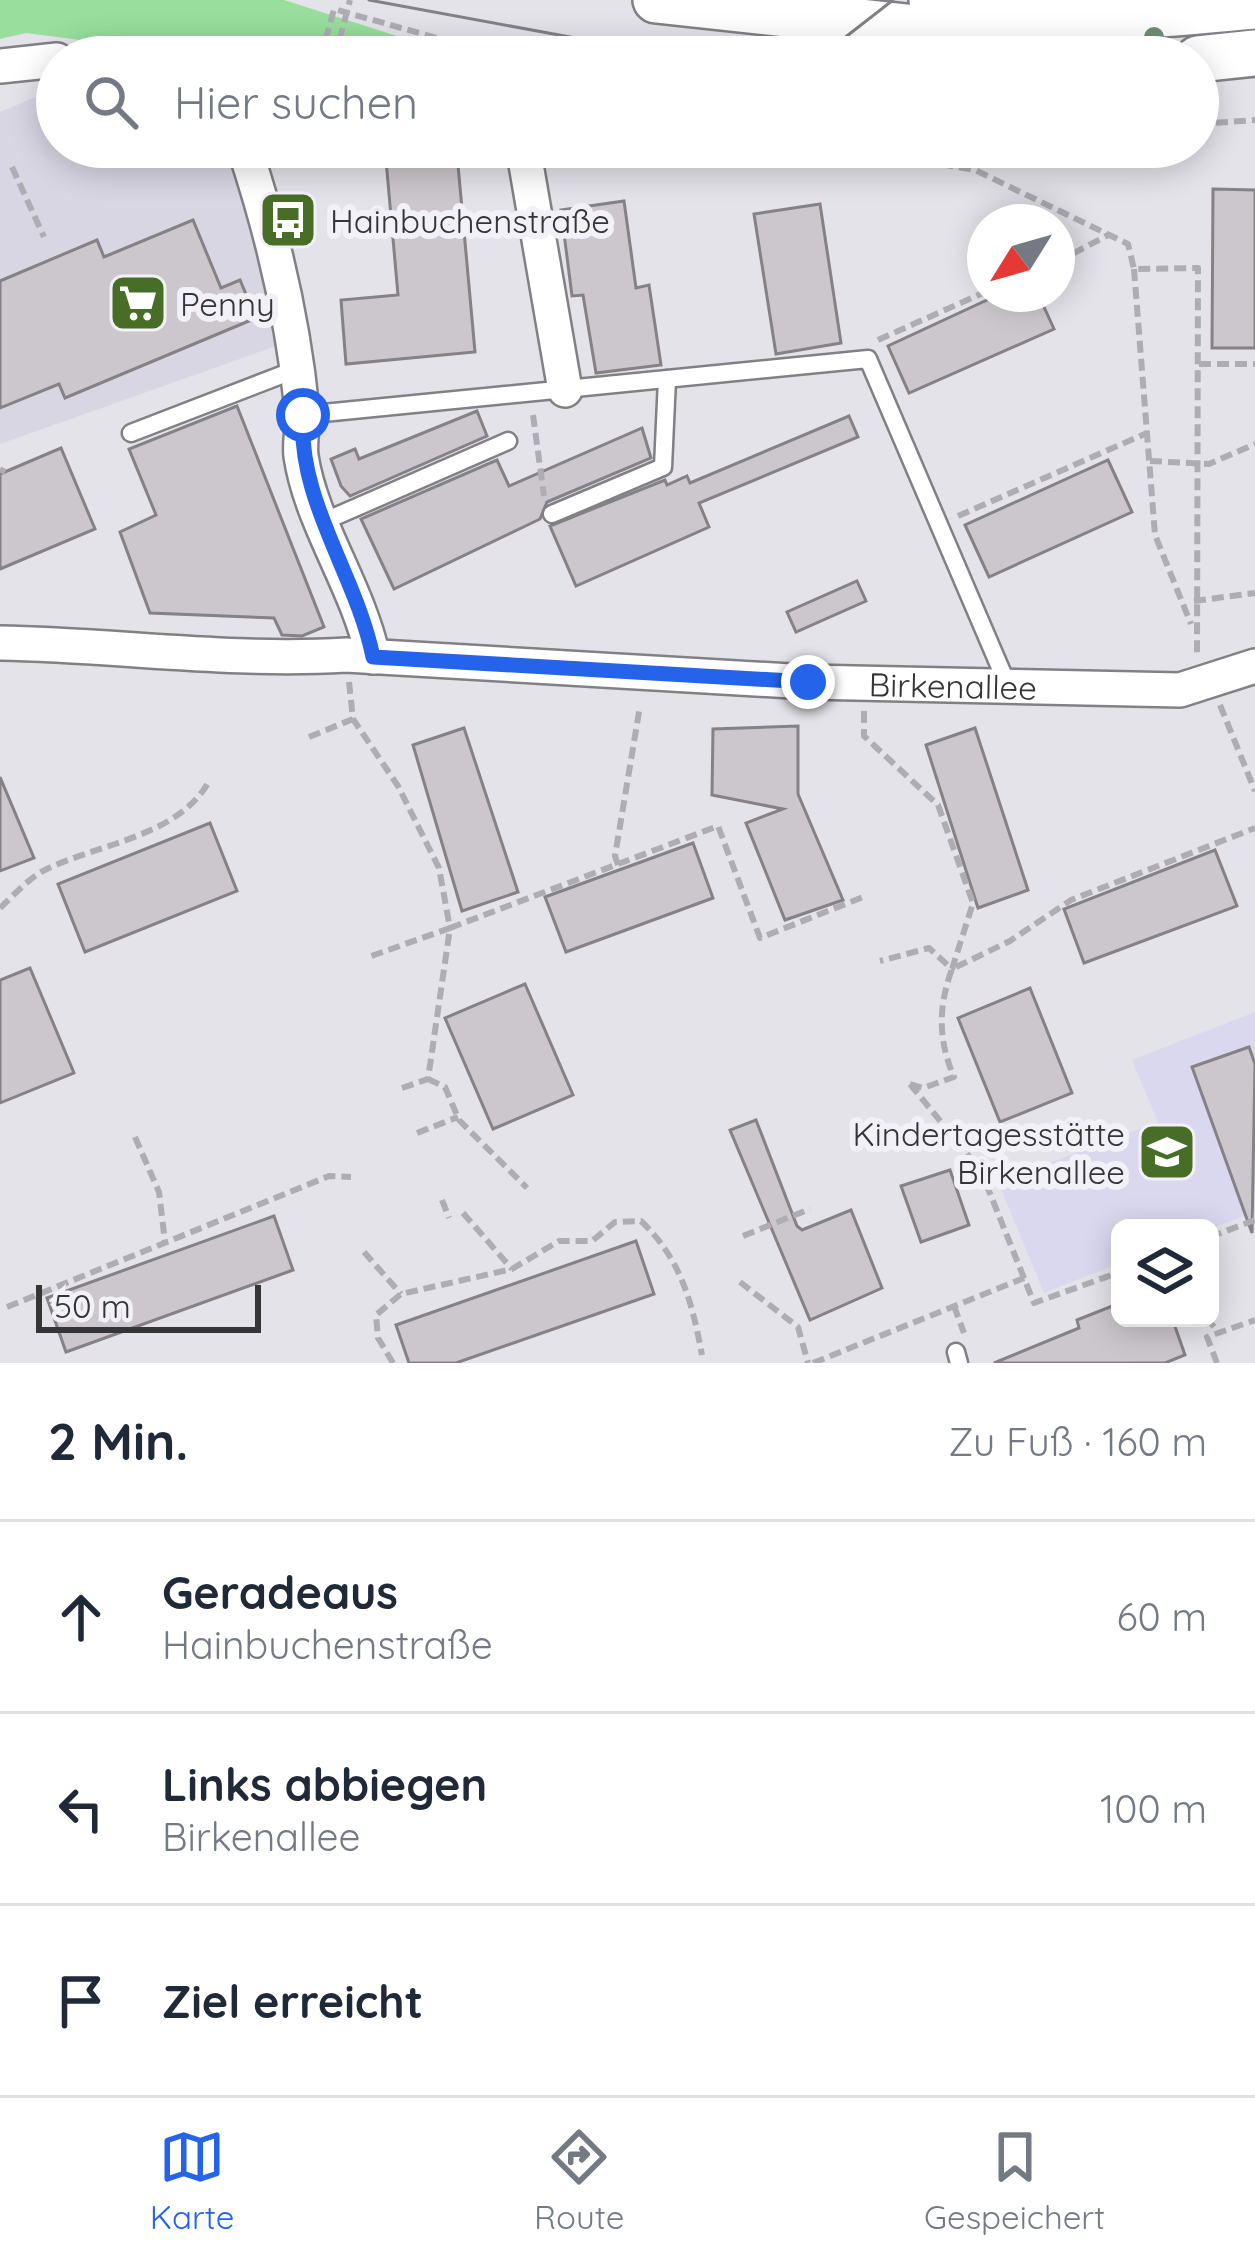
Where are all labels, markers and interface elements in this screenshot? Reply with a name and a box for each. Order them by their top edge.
search box [36,36,1219,168]
icon: search [78,69,144,135]
text: Hier suchen [174,74,418,130]
bus stop icon: Hainbuchenstraße [257,189,319,251]
place label: Hainbuchenstraße [330,200,610,241]
north arrow [967,204,1075,312]
supermarket icon: Penny [107,272,169,334]
place label: Penny [180,283,275,324]
route start [276,388,330,442]
route end [781,655,835,709]
street label: Birkenallee [868,663,1037,707]
place label: Kindertagesstätte Birkenallee [852,1113,1125,1192]
school or university icon: Kindertagesstätte Birkenallee [1136,1121,1198,1183]
map controls [1111,1219,1219,1327]
button: layers [1111,1219,1219,1327]
scale bar [36,1279,261,1332]
text: 50 m [54,1285,131,1326]
text: 2 Min. [48,1409,188,1473]
text: Zu Fuß · 160 m [948,1417,1207,1466]
text: Geradeaus [162,1564,398,1620]
icon: ahead [48,1584,114,1650]
text: 60 m [1117,1592,1207,1641]
text: Hainbuchenstraße [162,1620,493,1669]
text: Links abbiegen [162,1756,487,1812]
icon: left [48,1776,114,1842]
text: 100 m [1100,1784,1207,1833]
text: Birkenallee [162,1812,361,1861]
icon: arrive [48,1968,114,2034]
text: Ziel erreicht [162,1973,423,2029]
tab: Karte [150,2124,234,2237]
tab: Route [534,2124,624,2237]
tab: Gespeichert [924,2124,1105,2237]

